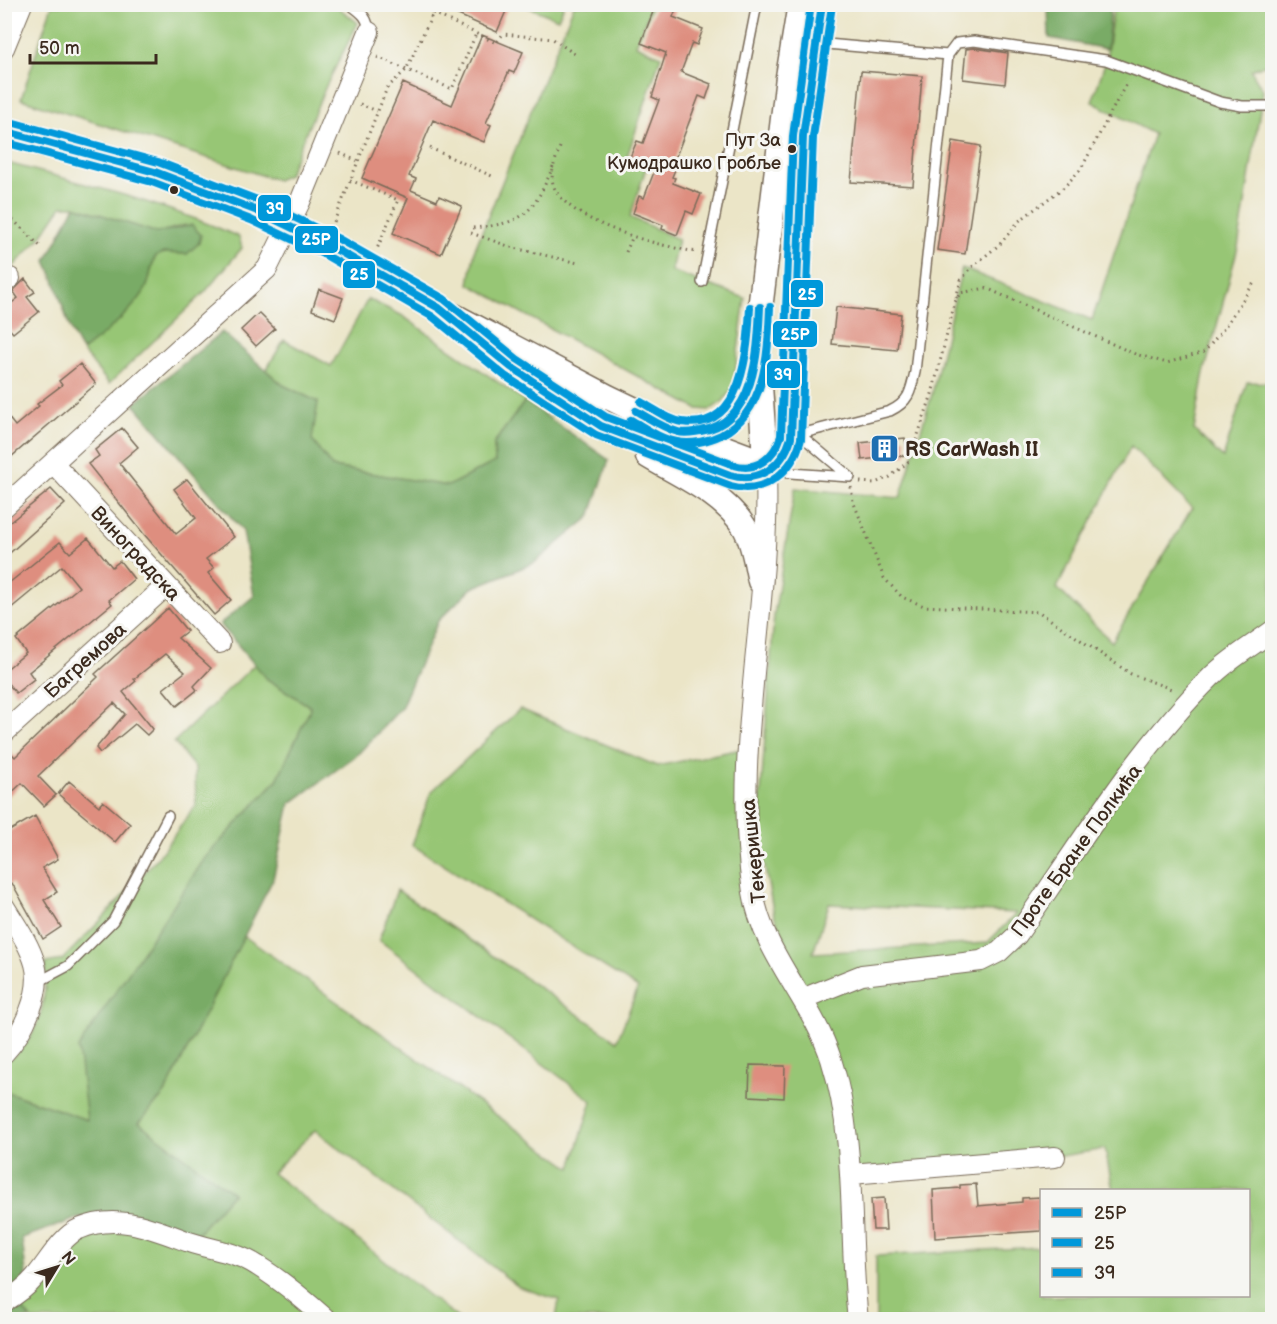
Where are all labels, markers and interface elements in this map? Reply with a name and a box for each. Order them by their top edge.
scale bar [30,27,156,65]
text: 50 m [39,38,80,59]
place label: Пут За Кумодрашко Гробље [607,130,781,174]
marker: Пут За Кумодрашко Гробље [786,143,798,155]
unlabelled marker [168,184,180,196]
line badge: 39 [257,194,292,222]
text: 39 [266,200,284,219]
line badge: 25P [294,225,339,254]
text: 25P [302,231,330,250]
line badge: 25 [342,260,376,289]
text: 25 [350,266,368,285]
line badge: 25 [790,279,824,308]
text: 25 [798,286,816,305]
line badge: 25P [772,320,818,348]
text: 25P [781,326,809,345]
line badge: 39 [766,360,801,389]
text: 39 [774,366,792,385]
building icon: RS CarWash II [868,433,900,465]
place label: RS CarWash II [905,438,1039,462]
street label: Виноградска [85,501,185,606]
street label: Багремова [40,618,132,704]
street label: Проте Бране Полкића [1006,760,1147,941]
street label: Текеришка [737,797,771,904]
legend [1040,1189,1250,1297]
text: 25P [1094,1203,1127,1224]
text: 25 [1094,1233,1115,1254]
north arrow [27,1237,87,1297]
text: N [56,1248,79,1269]
text: 39 [1094,1263,1115,1284]

